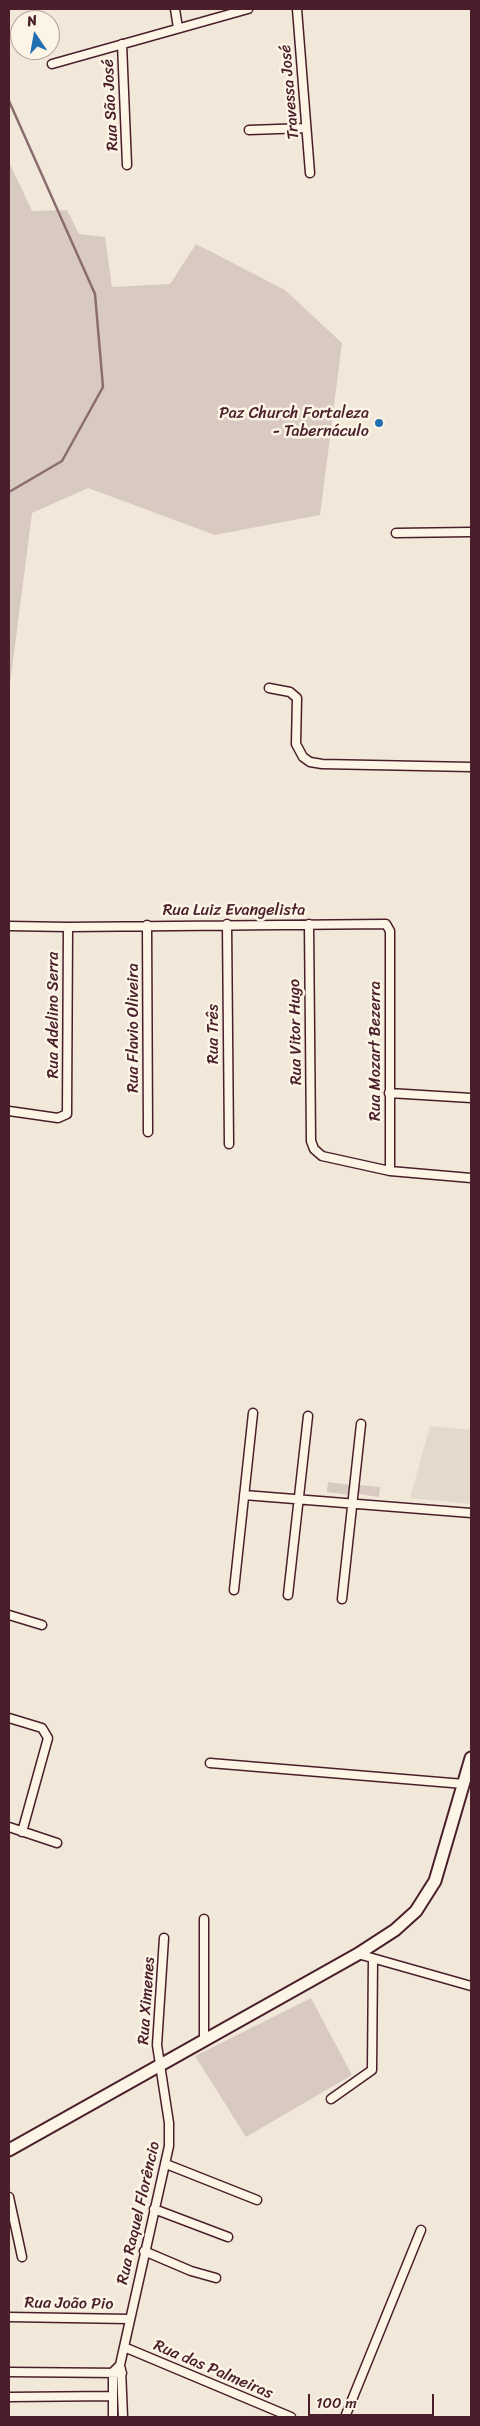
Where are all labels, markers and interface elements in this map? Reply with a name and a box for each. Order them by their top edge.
text: N [25,8,39,34]
north arrow [10,10,60,60]
street label: Travessa José [276,44,304,140]
street label: Rua São José [99,59,123,151]
place label: Paz Church Fortaleza - Tabernáculo [219,404,369,442]
marker: Paz Church Fortaleza - Tabernáculo [373,417,385,429]
street label: Rua Luiz Evangelista [163,901,305,921]
street label: Rua Adelino Serra [44,952,64,1078]
street label: Rua Flavio Oliveira [124,963,144,1093]
street label: Rua Vitor Hugo [285,979,307,1085]
street label: Rua Mozart Bezerra [366,981,386,1121]
street label: Rua Três [204,1004,224,1064]
street label: Rua Ximenes [134,1956,160,2046]
street label: Rua Raquel Florêncio [113,2140,165,2286]
street label: Rua João Pio [24,2294,114,2314]
street label: Rua das Palmeiras [150,2336,276,2404]
scale bar [310,2384,436,2416]
text: 100 m [316,2390,357,2416]

